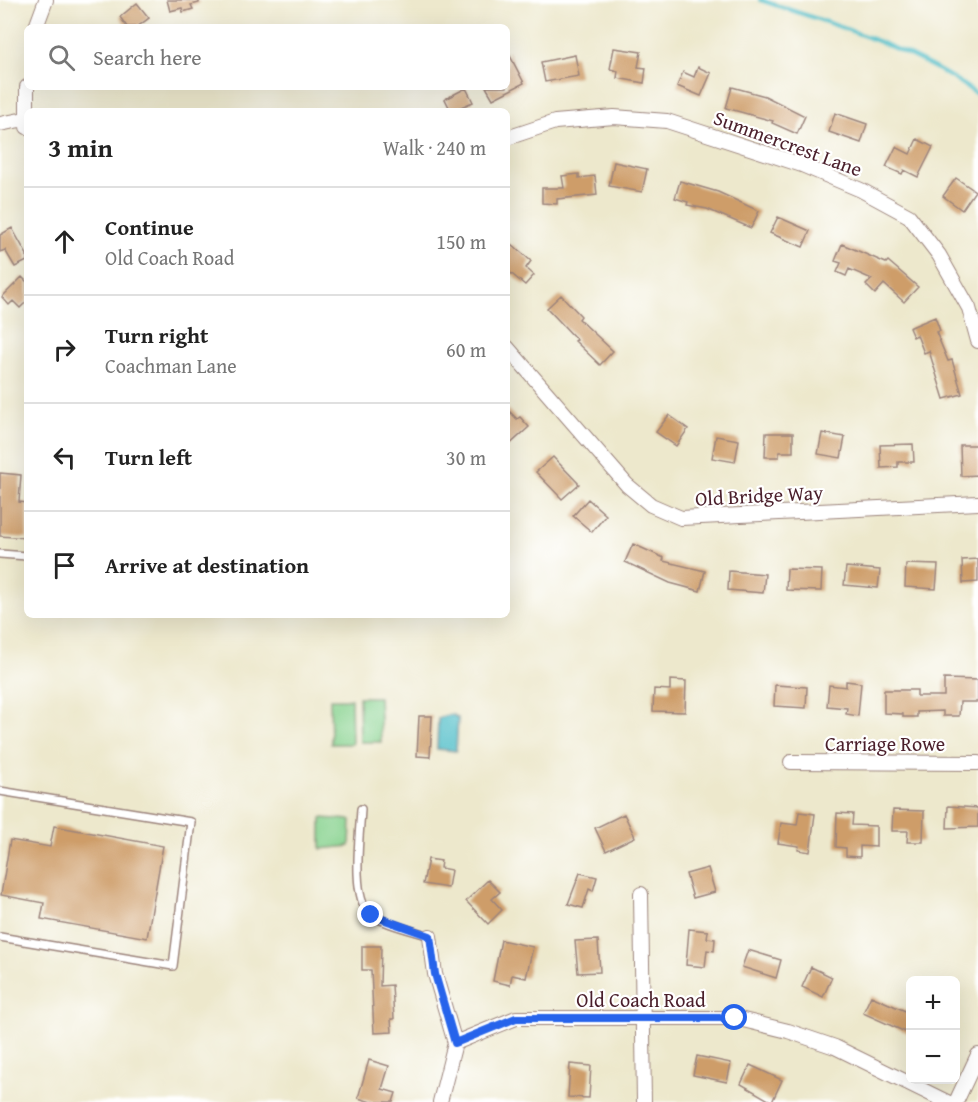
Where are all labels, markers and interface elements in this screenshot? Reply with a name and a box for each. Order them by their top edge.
search box [24,24,510,90]
icon: search [45,41,78,74]
text: Search here [93,41,202,73]
street label: Summercrest Lane [710,103,866,183]
text: 3 min [48,128,113,167]
text: Walk · 240 m [383,133,486,162]
text: Continue [105,211,194,243]
icon: ahead [48,225,81,258]
text: 150 m [436,227,486,256]
text: Old Coach Road [105,243,234,272]
text: Turn right [105,319,208,351]
icon: right [48,333,81,366]
text: 60 m [446,335,486,364]
text: Coachman Lane [105,351,237,380]
icon: left [48,441,81,474]
text: Turn left [105,441,192,473]
text: 30 m [446,443,486,472]
street label: Old Bridge Way [694,477,824,513]
icon: arrive [48,549,81,582]
text: Arrive at destination [105,549,309,581]
street label: Carriage Rowe [825,729,945,758]
route end [357,901,383,927]
map controls [906,976,960,1084]
button: + [906,976,960,1030]
street label: Old Coach Road [576,985,706,1014]
route start [721,1004,747,1030]
button: − [906,1030,960,1084]

